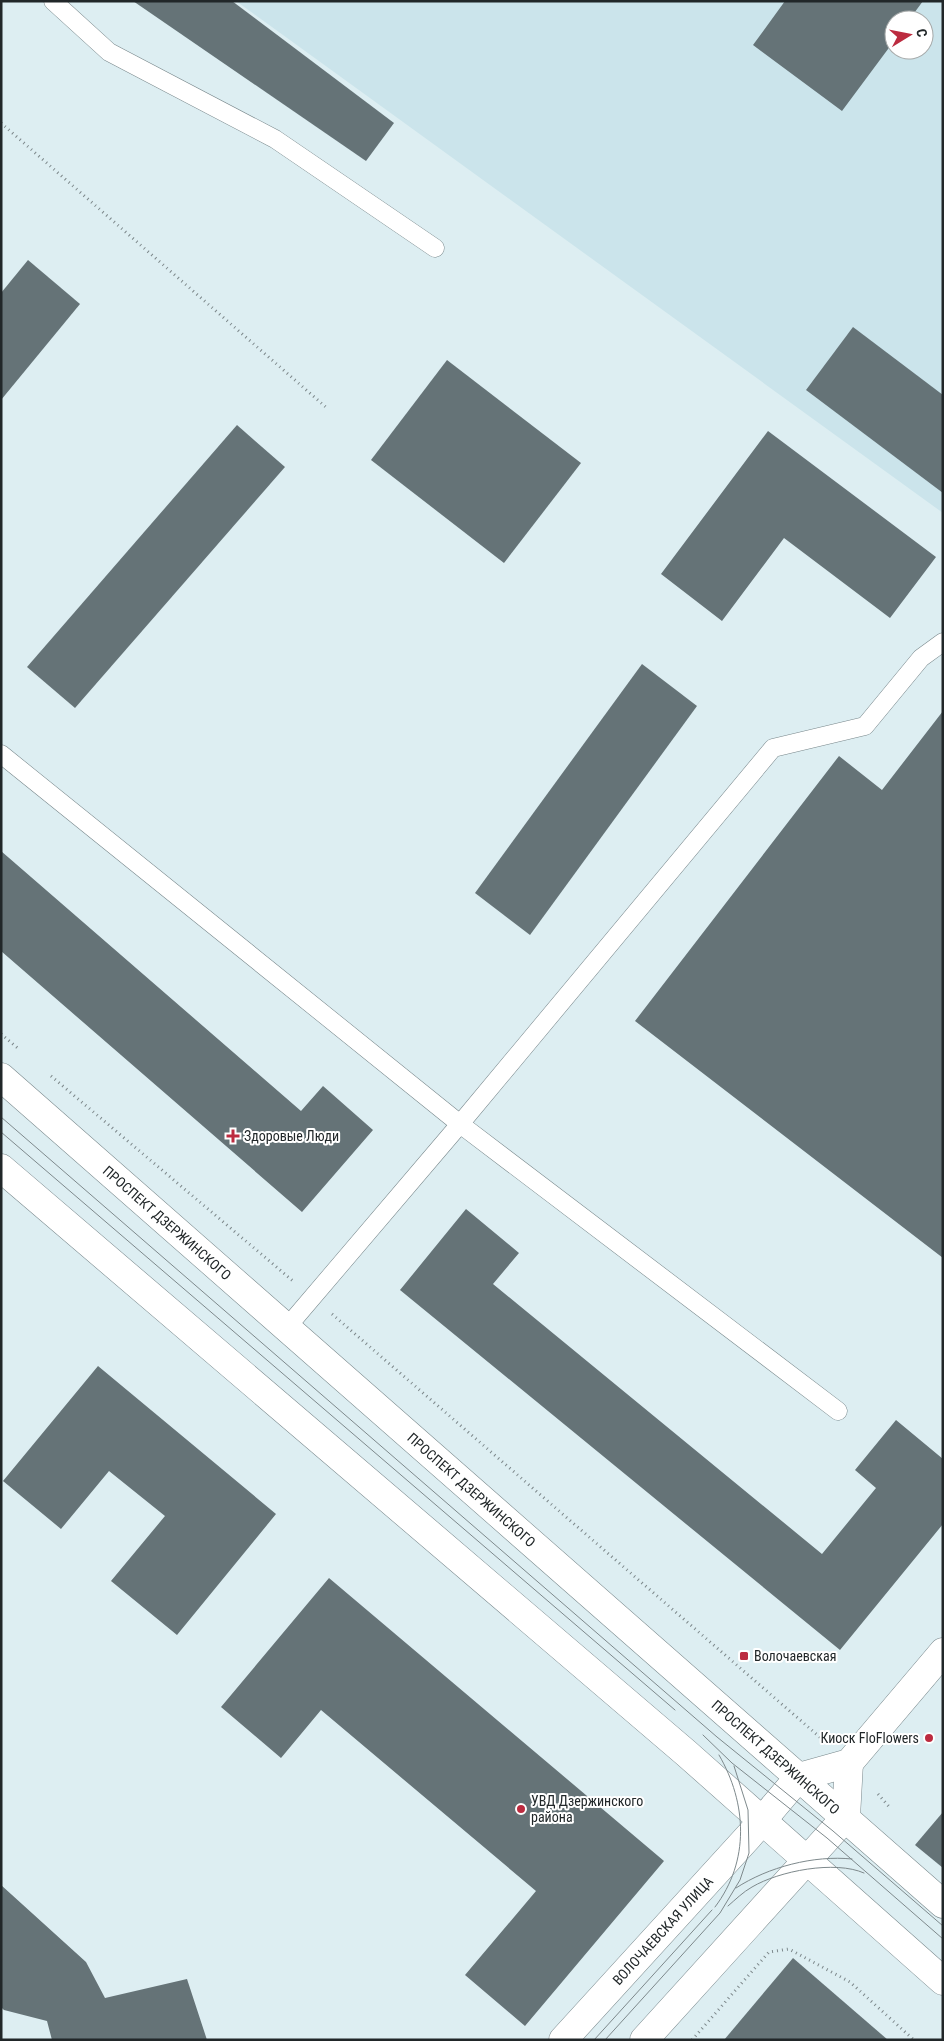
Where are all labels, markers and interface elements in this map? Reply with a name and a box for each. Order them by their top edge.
north arrow [884,10,934,60]
text: С [913,27,930,38]
place label: Здоровые Люди [244,1128,339,1144]
marker: Здоровые Люди [226,1129,240,1143]
street label: ПРОСПЕКТ ДЗЕРЖИНСКОГО [100,1162,234,1283]
street label: ПРОСПЕКТ ДЗЕРЖИНСКОГО [404,1430,539,1550]
place label: Волочаевская [754,1648,836,1664]
marker: Волочаевская [738,1650,750,1662]
street label: ПРОСПЕКТ ДЗЕРЖИНСКОГО [709,1697,843,1818]
place label: Киоск FloFlowers [820,1730,919,1746]
marker: Киоск FloFlowers [923,1732,935,1744]
place label: УВД Дзержинского района [531,1793,643,1825]
marker: УВД Дзержинского района [515,1803,527,1815]
street label: ВОЛОЧАЕВСКАЯ УЛИЦА [609,1873,716,1988]

